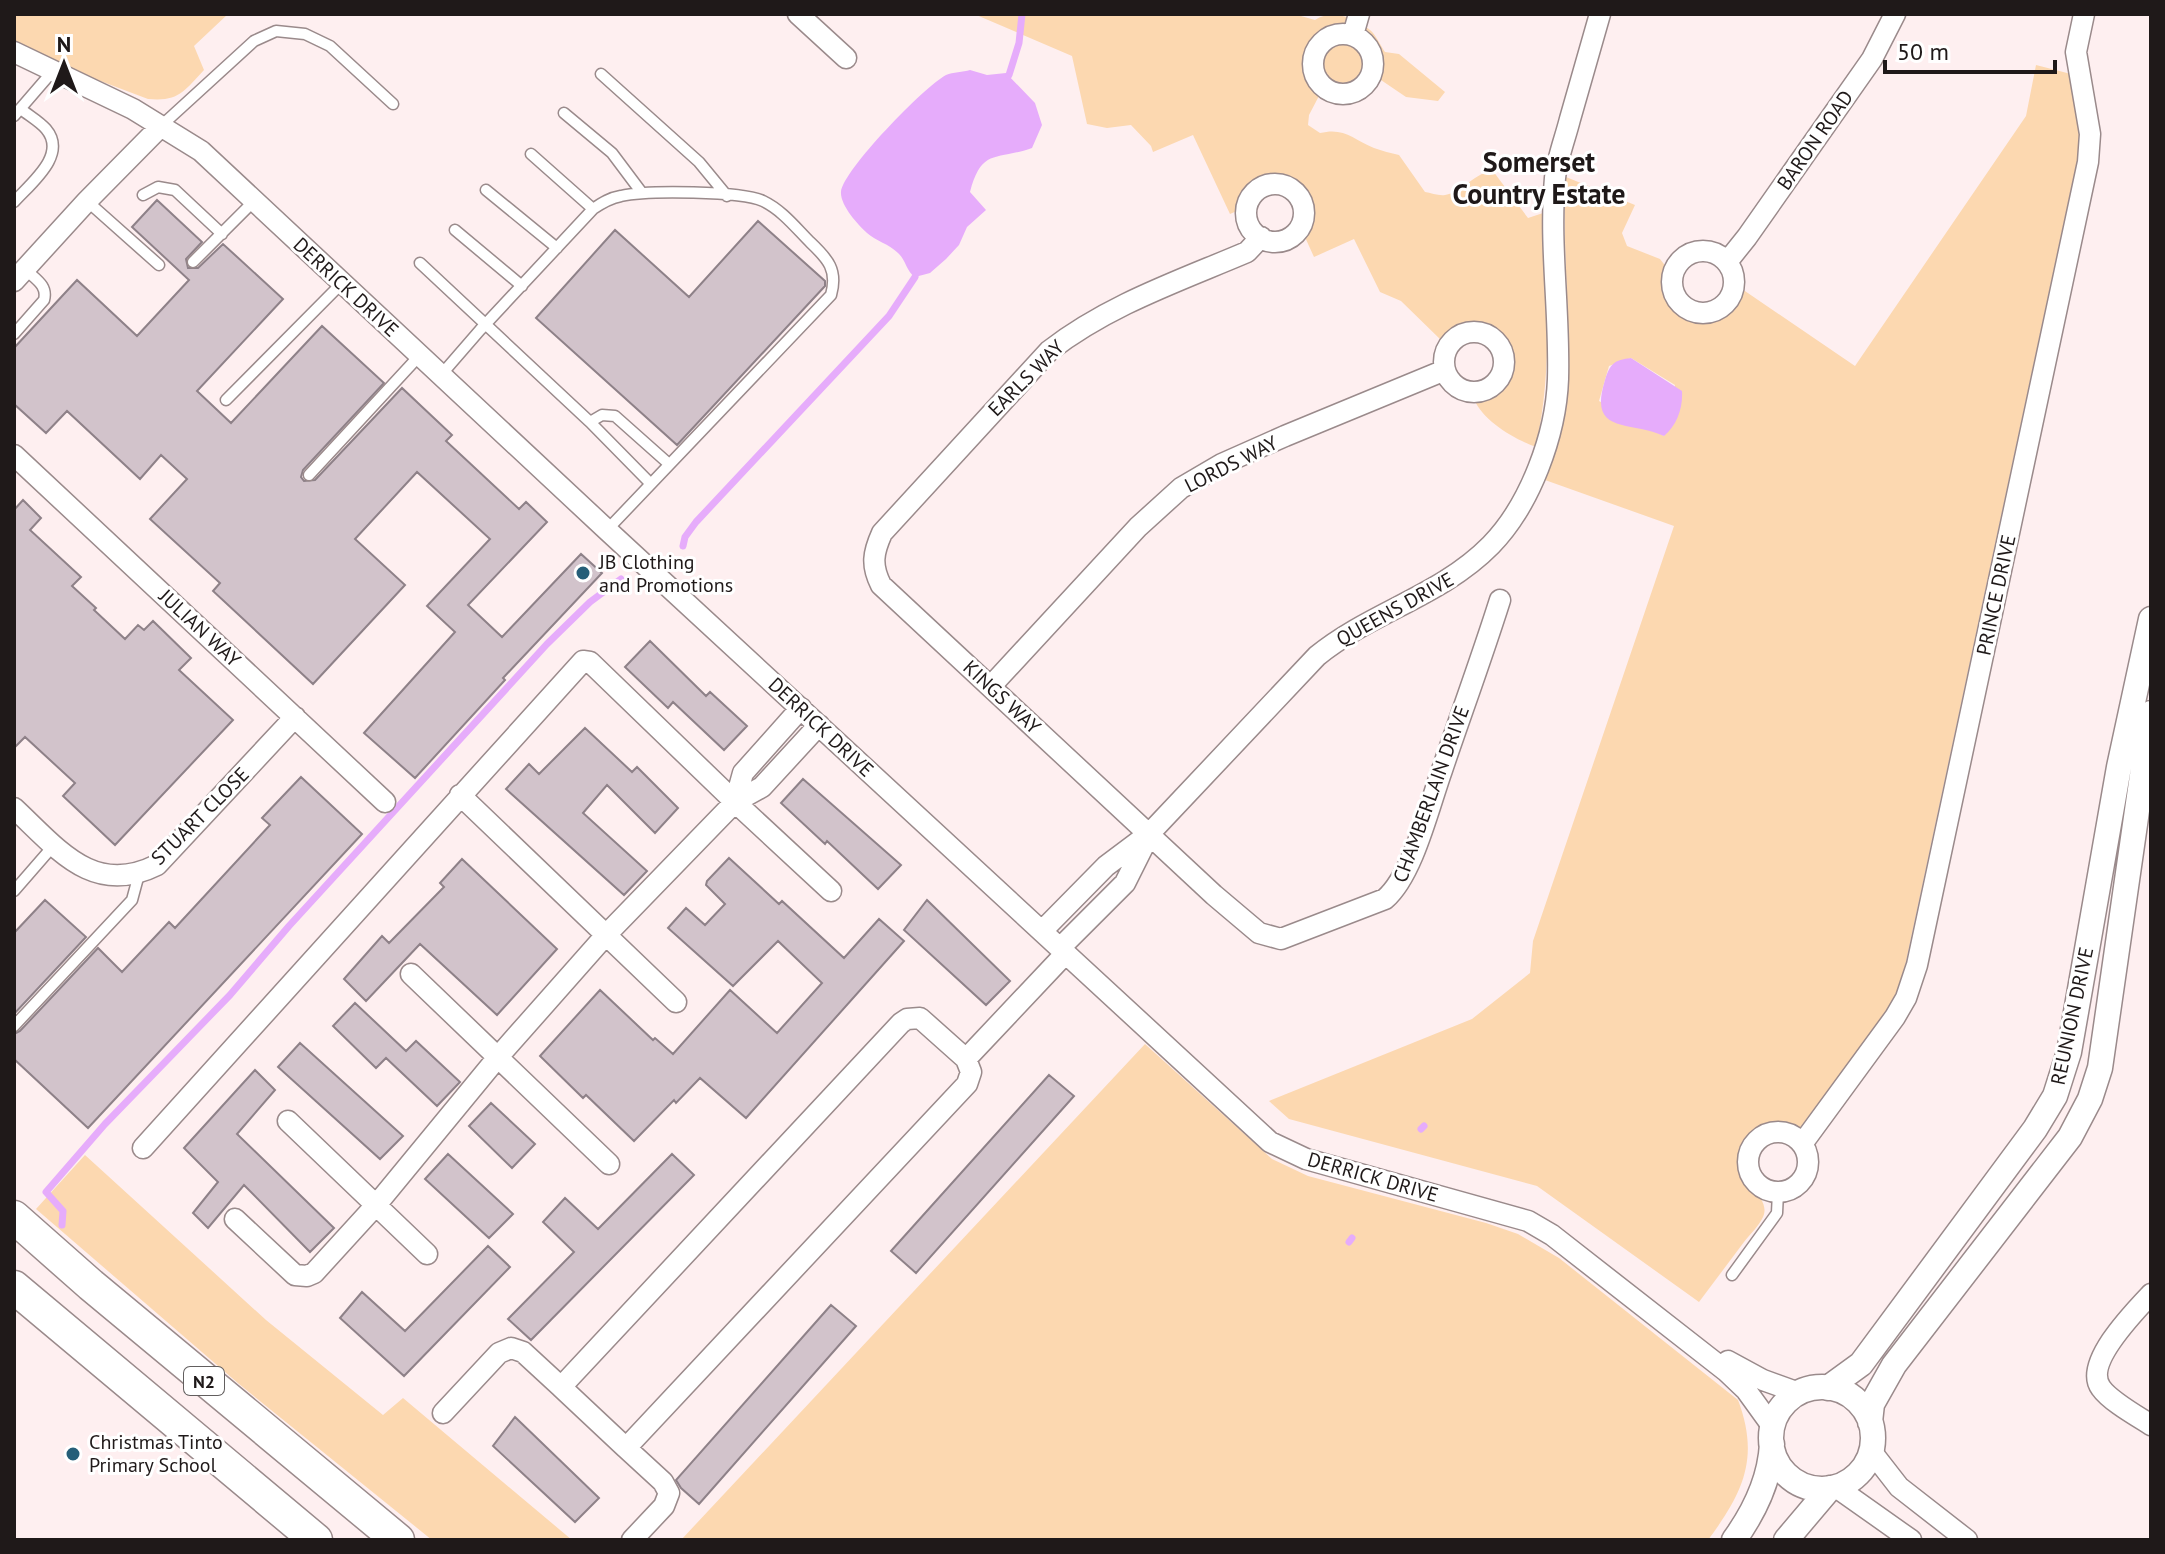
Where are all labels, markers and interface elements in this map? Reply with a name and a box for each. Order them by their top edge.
north arrow [24,24,104,104]
scale bar [1885,24,2055,74]
text: N [57,30,71,58]
text: 50 m [1897,36,1949,67]
street label: BARON ROAD [1771,85,1859,195]
district label: Somerset Country Estate [1452,143,1626,212]
street label: DERRICK DRIVE [288,232,404,342]
street label: EARLS WAY [982,334,1070,422]
street label: LORDS WAY [1180,429,1283,498]
street label: PRINCE DRIVE [1971,532,2021,658]
place label: JB Clothing and Promotions [598,549,733,598]
marker: JB Clothing and Promotions [574,564,592,582]
street label: QUEENS DRIVE [1332,566,1458,652]
street label: JULIAN WAY [153,583,247,673]
street label: KINGS WAY [958,654,1047,740]
street label: DERRICK DRIVE [763,672,879,782]
street label: CHAMBERLAIN DRIVE [1387,702,1475,886]
street label: STUART CLOSE [145,761,255,871]
street label: REUNION DRIVE [2045,945,2099,1087]
street label: DERRICK DRIVE [1305,1146,1441,1208]
road number: N2 [184,1367,224,1395]
place label: Christmas Tinto Primary School [89,1429,223,1478]
marker: Christmas Tinto Primary School [64,1445,82,1463]

